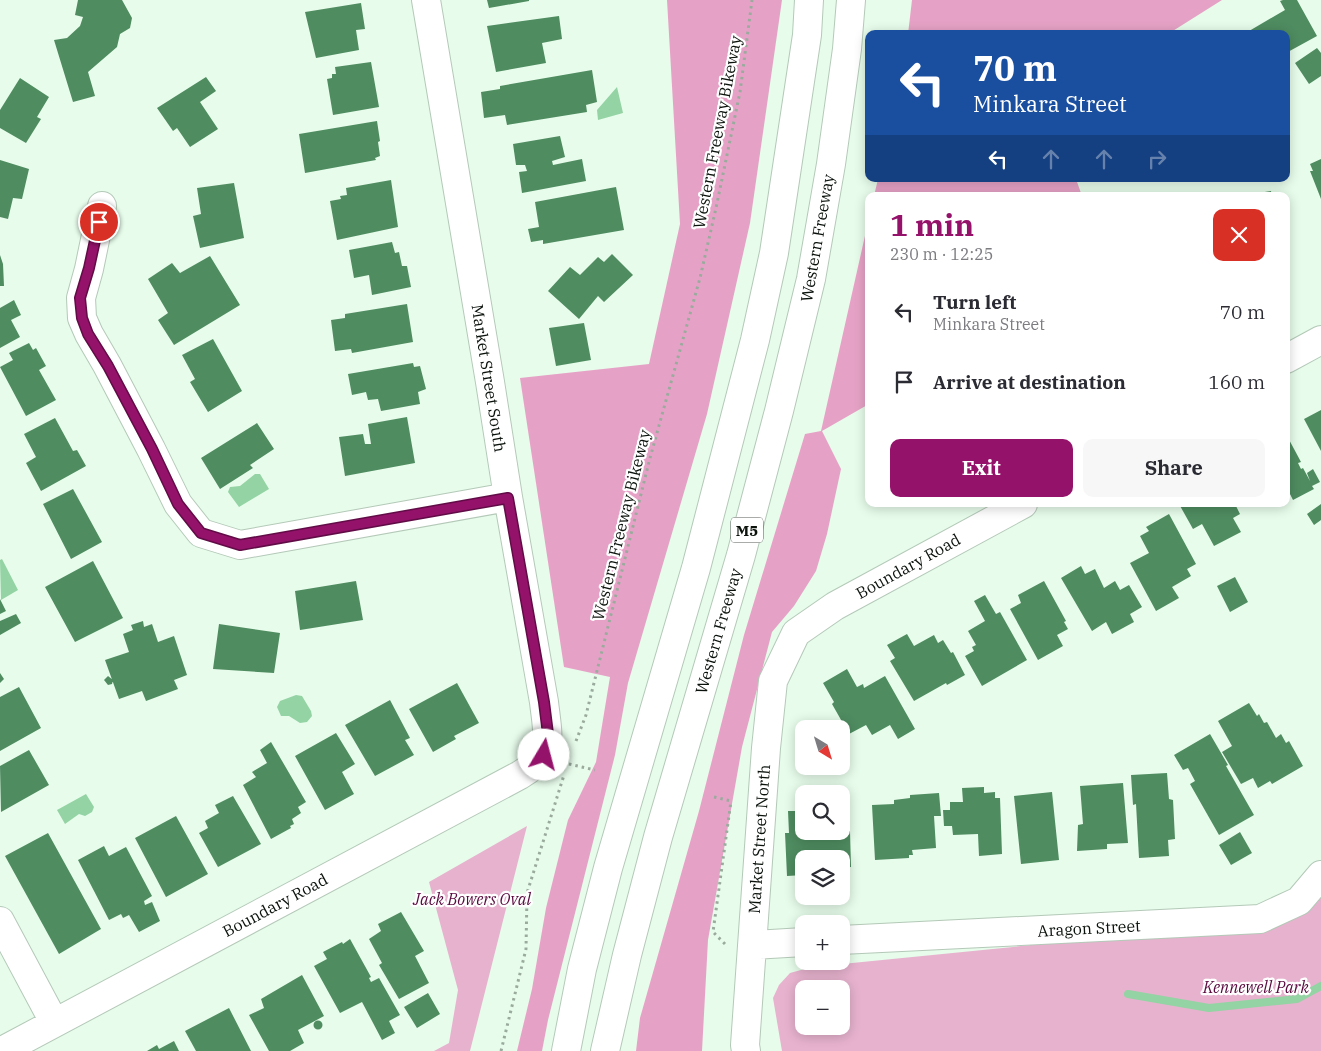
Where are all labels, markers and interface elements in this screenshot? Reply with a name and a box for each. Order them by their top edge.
street label: Western Freeway Bikeway [688,33,746,230]
text: 70 m [973,45,1057,91]
icon: left [890,50,955,115]
text: Minkara Street [973,89,1127,118]
icon: left [984,145,1012,173]
icon: ahead [1037,145,1065,173]
icon: ahead [1090,145,1118,173]
icon: right [1143,145,1171,173]
street label: Western Freeway [796,172,838,304]
pin [78,201,120,243]
text: 1 min [890,205,974,244]
icon: arrive [85,208,113,236]
button: close [1213,209,1265,261]
text: 230 m · 12:25 [890,244,993,264]
text: Turn left [933,290,1016,314]
icon: left [890,298,918,326]
text: 70 m [1220,300,1265,324]
street label: Market Street South [467,303,511,453]
text: Minkara Street [933,314,1045,334]
icon: arrive [890,368,918,396]
text: Arrive at destination [933,370,1126,394]
text: 160 m [1208,370,1265,394]
street label: Western Freeway Bikeway [588,427,655,623]
button: Exit [890,439,1073,497]
button: Share [1083,439,1265,497]
road number: M5 [731,518,763,542]
street label: Boundary Road [852,529,964,603]
street label: Western Freeway [691,566,746,696]
north arrow [795,720,850,775]
map controls [795,720,850,1035]
position arrow [517,728,569,780]
street label: Market Street North [744,764,774,914]
button: search [795,785,850,840]
button: layers [795,850,850,905]
street label: Boundary Road [219,869,331,941]
park label: Jack Bowers Oval [412,889,531,909]
button: + [795,915,850,970]
street label: Aragon Street [1037,915,1141,941]
park label: Kennewell Park [1202,977,1310,997]
button: − [795,980,850,1035]

